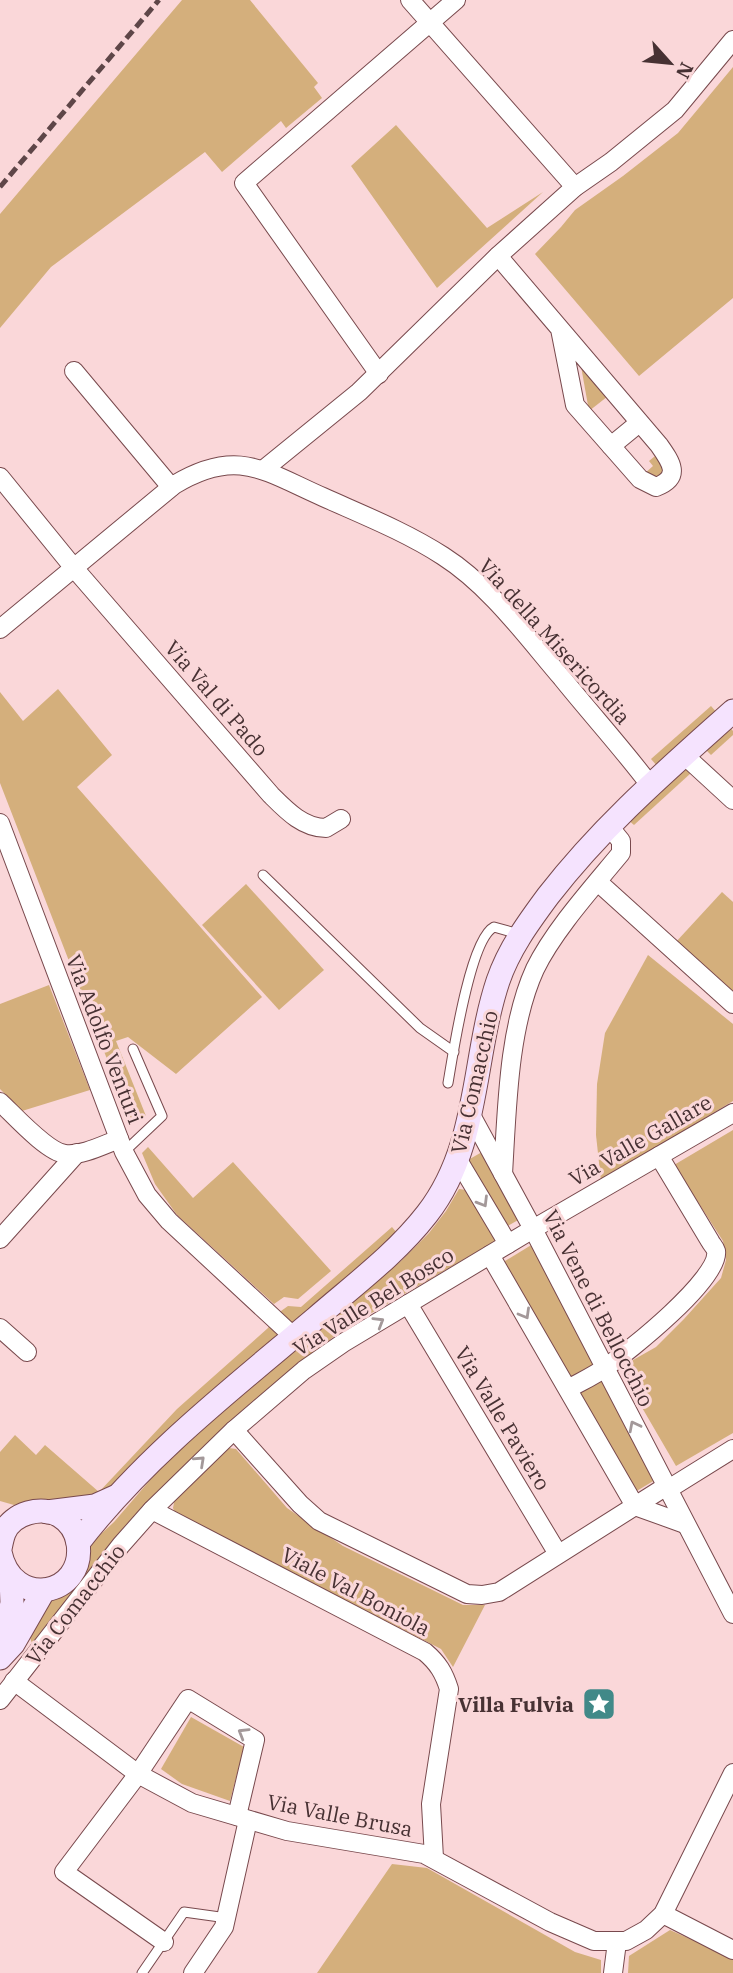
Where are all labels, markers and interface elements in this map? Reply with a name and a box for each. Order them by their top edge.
north arrow [635,28,705,98]
text: N [671,59,699,83]
street label: Via della Misericordia [473,552,637,730]
street label: Via Val di Pado [159,634,275,762]
street label: Via Adolfo Venturi [60,950,150,1128]
street label: Via Comacchio [444,1008,504,1156]
street label: Via Valle Gallare [563,1088,717,1192]
one-way arrow [475,1194,488,1207]
street label: Via Vene di Bellocchio [537,1205,661,1411]
street label: Via Valle Bel Bosco [287,1240,459,1362]
one-way arrow [516,1306,529,1319]
one-way arrow [372,1317,385,1330]
street label: Via Valle Paviero [449,1341,557,1495]
one-way arrow [629,1421,643,1433]
one-way arrow [192,1457,205,1469]
street label: Via Comacchio [19,1538,131,1670]
street label: Viale Val Boniola [277,1540,435,1642]
place icon: Villa Fulvia [580,1685,618,1723]
place label: Villa Fulvia [458,1690,574,1718]
one-way arrow [237,1728,250,1741]
street label: Via Valle Brusa [265,1787,415,1843]

